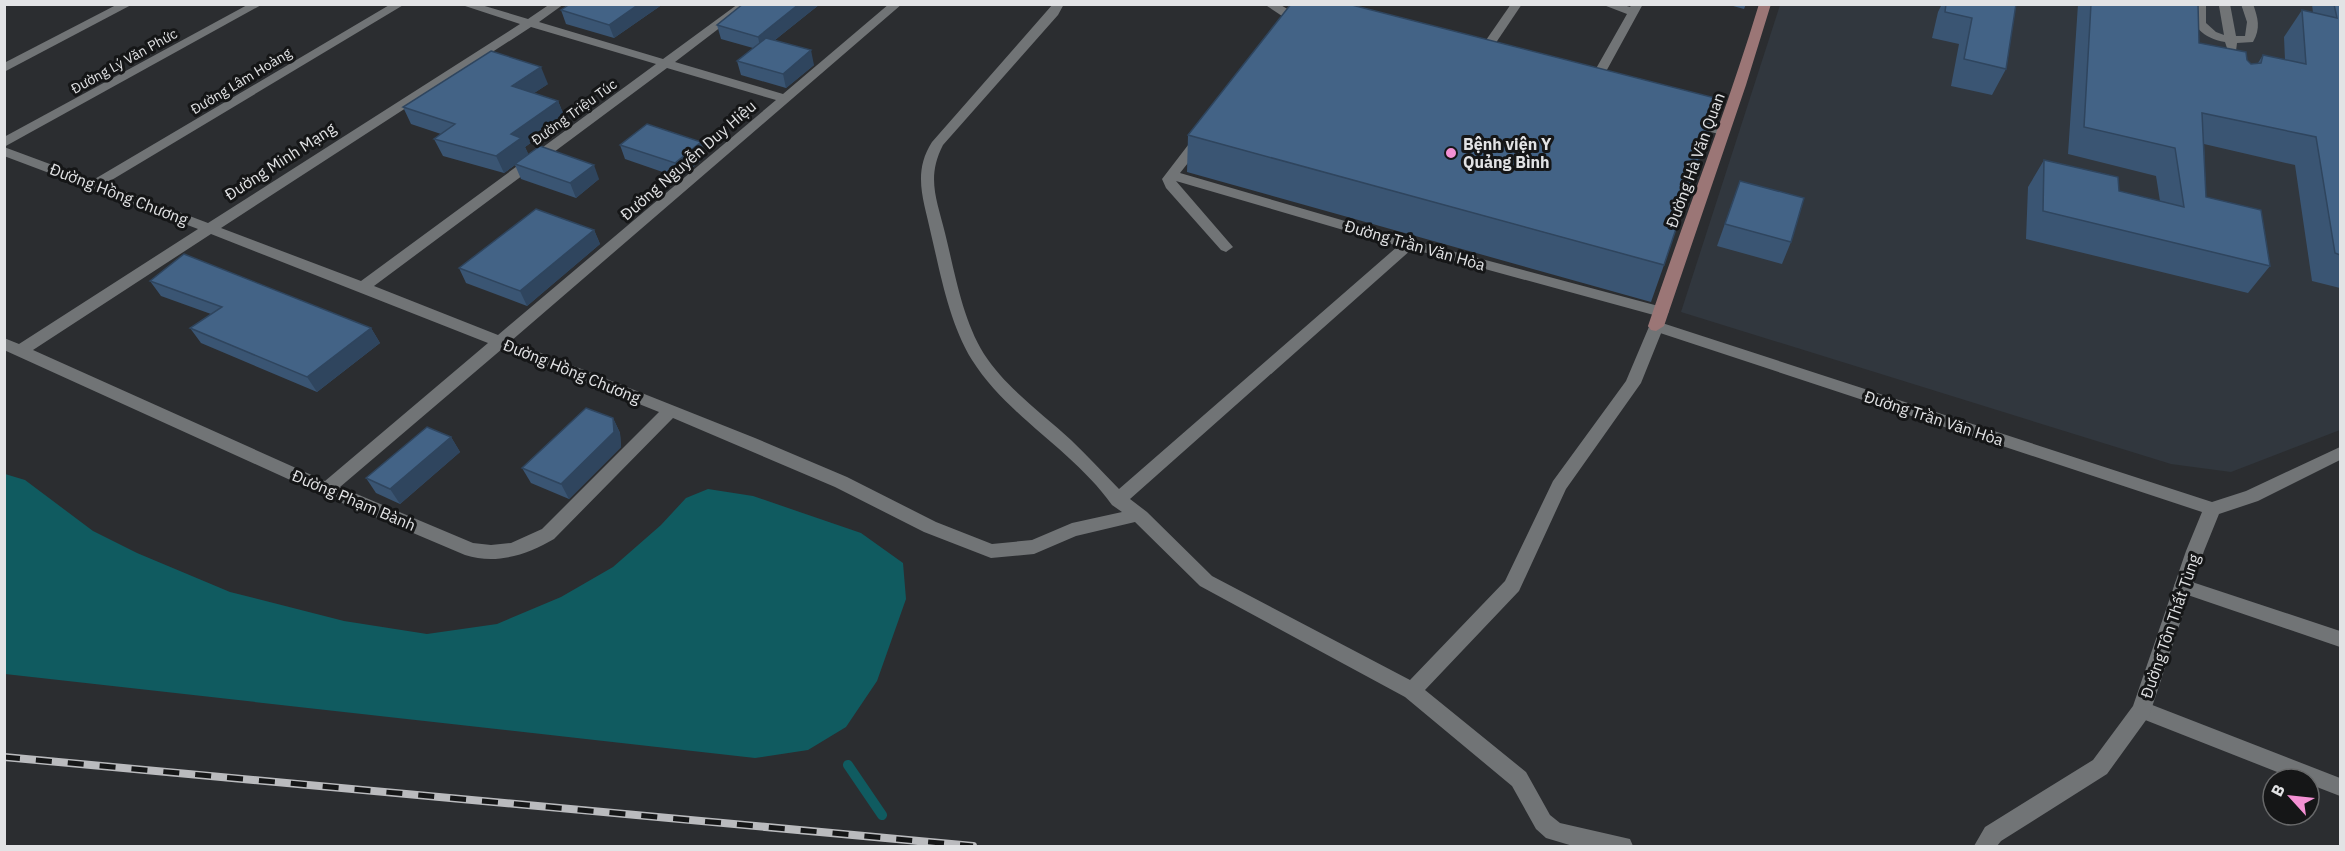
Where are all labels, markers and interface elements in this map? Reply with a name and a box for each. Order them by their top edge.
street label: Đường Lý Văn Phức [68,24,180,98]
street label: Đường Lâm Hoàng [187,44,295,118]
street label: Đường Triệu Túc [528,75,620,149]
street label: Đường Hà Văn Quan [1661,90,1729,230]
street label: Đường Nguyễn Duy Hiệu [616,96,760,224]
street label: Đường Minh Mạng [221,117,340,204]
place label: Bệnh viện Y Quảng Bình [1463,134,1552,172]
marker: Bệnh viện Y Quảng Bình [1444,146,1458,160]
street label: Đường Hồng Chương [47,158,191,230]
street label: Đường Trần Văn Hòa [1342,215,1488,275]
street label: Đường Hồng Chương [500,334,644,408]
street label: Đường Trần Văn Hòa [1862,386,2007,450]
street label: Đường Phạm Bành [289,465,419,535]
street label: Đường Tôn Thất Tùng [2136,551,2204,701]
north arrow [2261,767,2321,827]
text: B [2266,781,2289,799]

